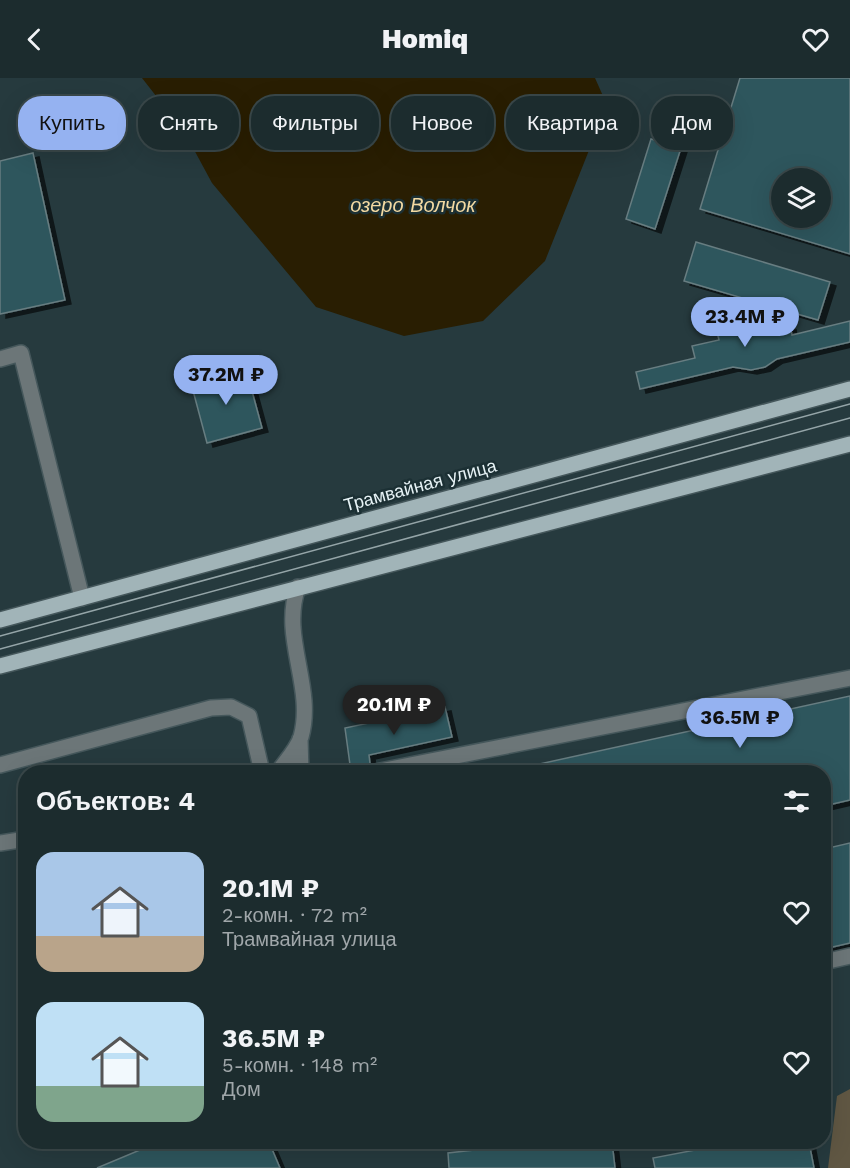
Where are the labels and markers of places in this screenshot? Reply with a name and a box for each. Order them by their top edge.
pin: 23.4M ₽ [690,297,800,348]
pin: 37.2M ₽ [171,355,281,406]
pin: 20.1M ₽ [339,685,449,736]
pin: 36.5M ₽ [685,698,795,749]

